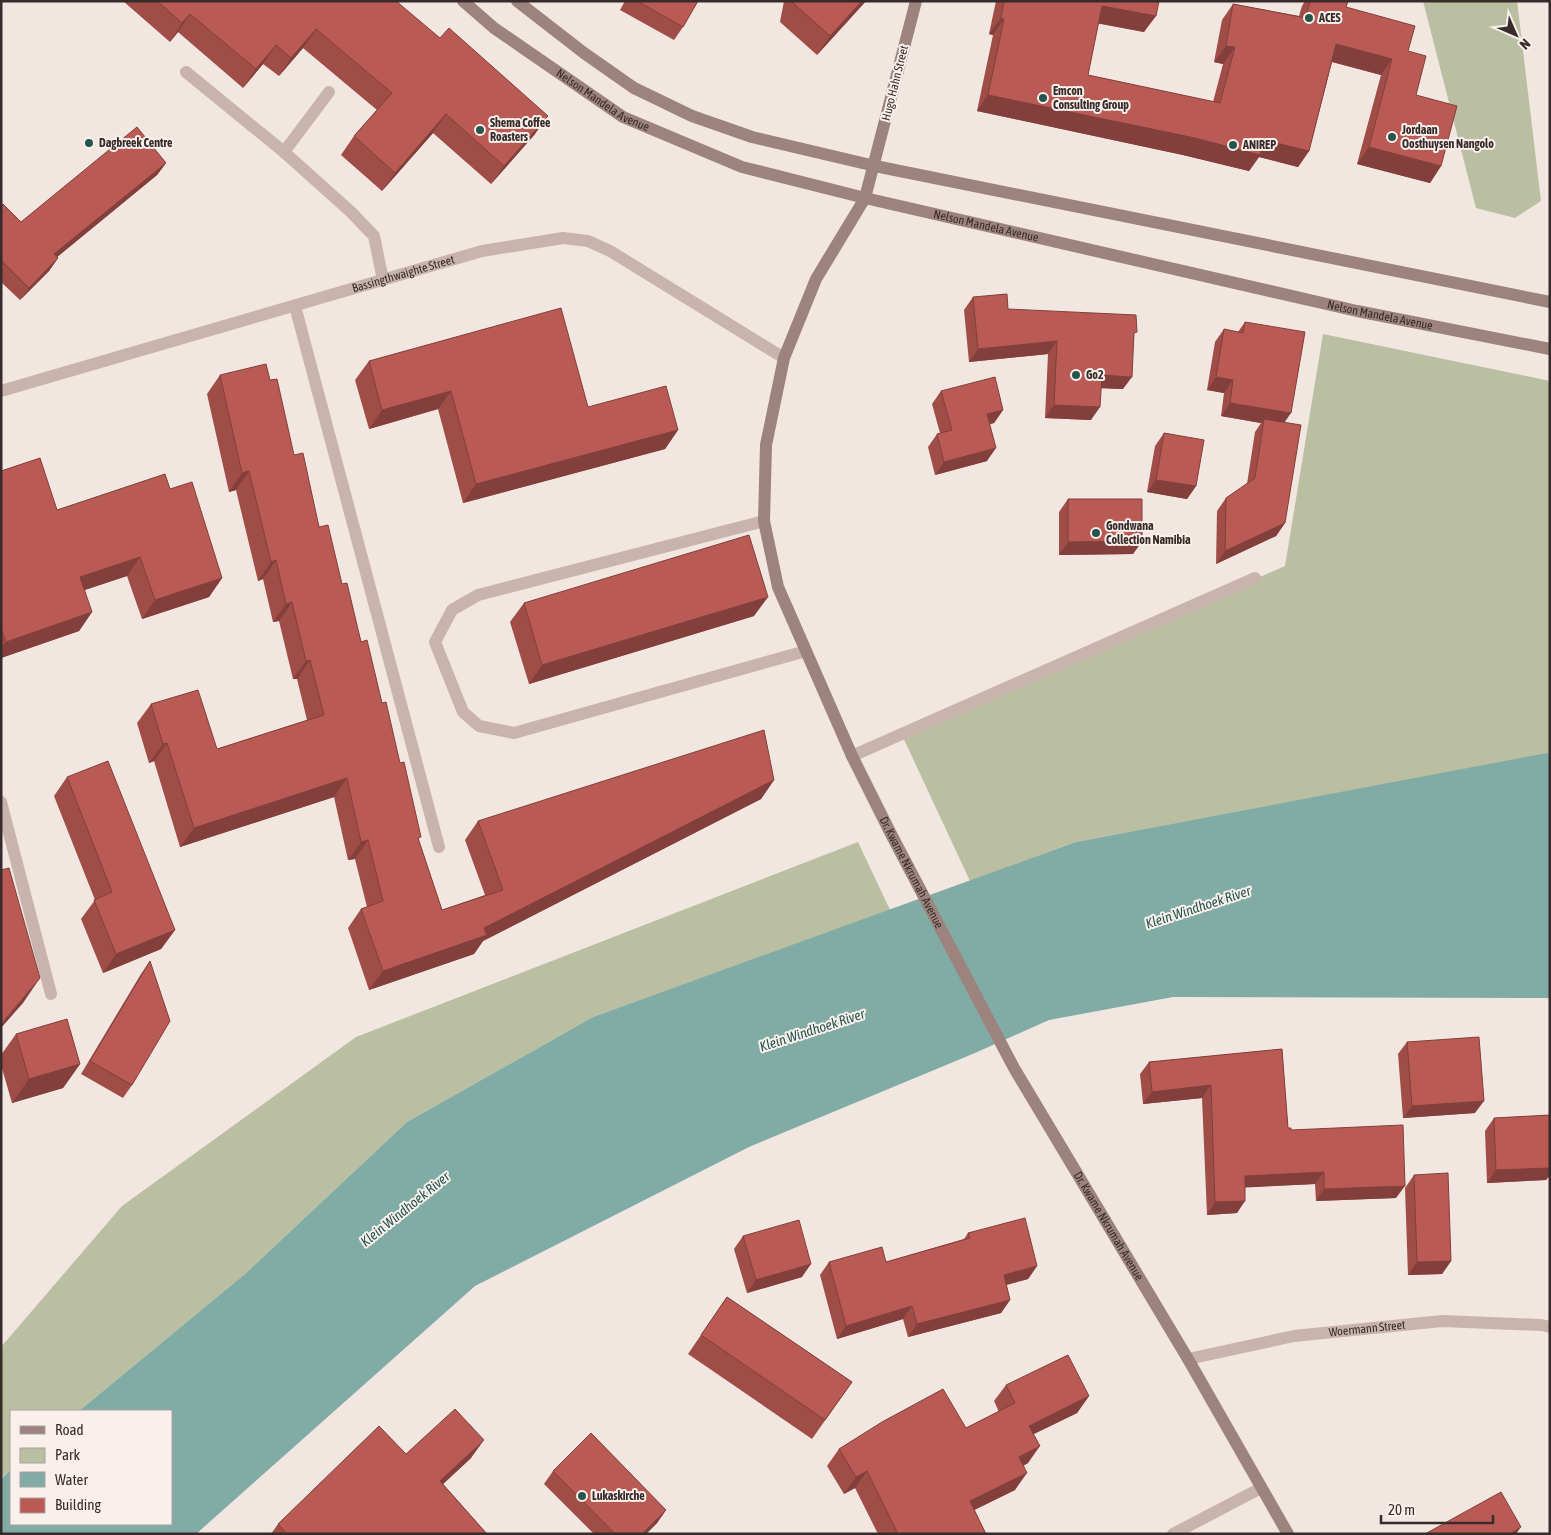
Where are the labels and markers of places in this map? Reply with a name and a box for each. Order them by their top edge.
place label: ACES [1318,11,1340,25]
marker: ACES [1303,12,1315,24]
place label: Emcon Consulting Group [1053,84,1129,112]
marker: Emcon Consulting Group [1037,92,1049,104]
place label: Shema Coffee Roasters [490,116,551,144]
place label: Jordaan Oosthuysen Nangolo [1401,123,1494,151]
marker: Shema Coffee Roasters [474,124,486,136]
marker: Jordaan Oosthuysen Nangolo [1386,131,1398,143]
place label: Dagbreek Centre [99,136,173,150]
marker: Dagbreek Centre [83,137,95,149]
place label: ANIREP [1242,138,1276,152]
marker: ANIREP [1227,139,1239,151]
place label: Go2 [1086,368,1104,382]
marker: Go2 [1070,369,1082,381]
place label: Gondwana Collection Namibia [1106,519,1191,547]
marker: Gondwana Collection Namibia [1090,527,1102,539]
place label: Lukaskirche [592,1489,645,1503]
marker: Lukaskirche [576,1490,588,1502]

